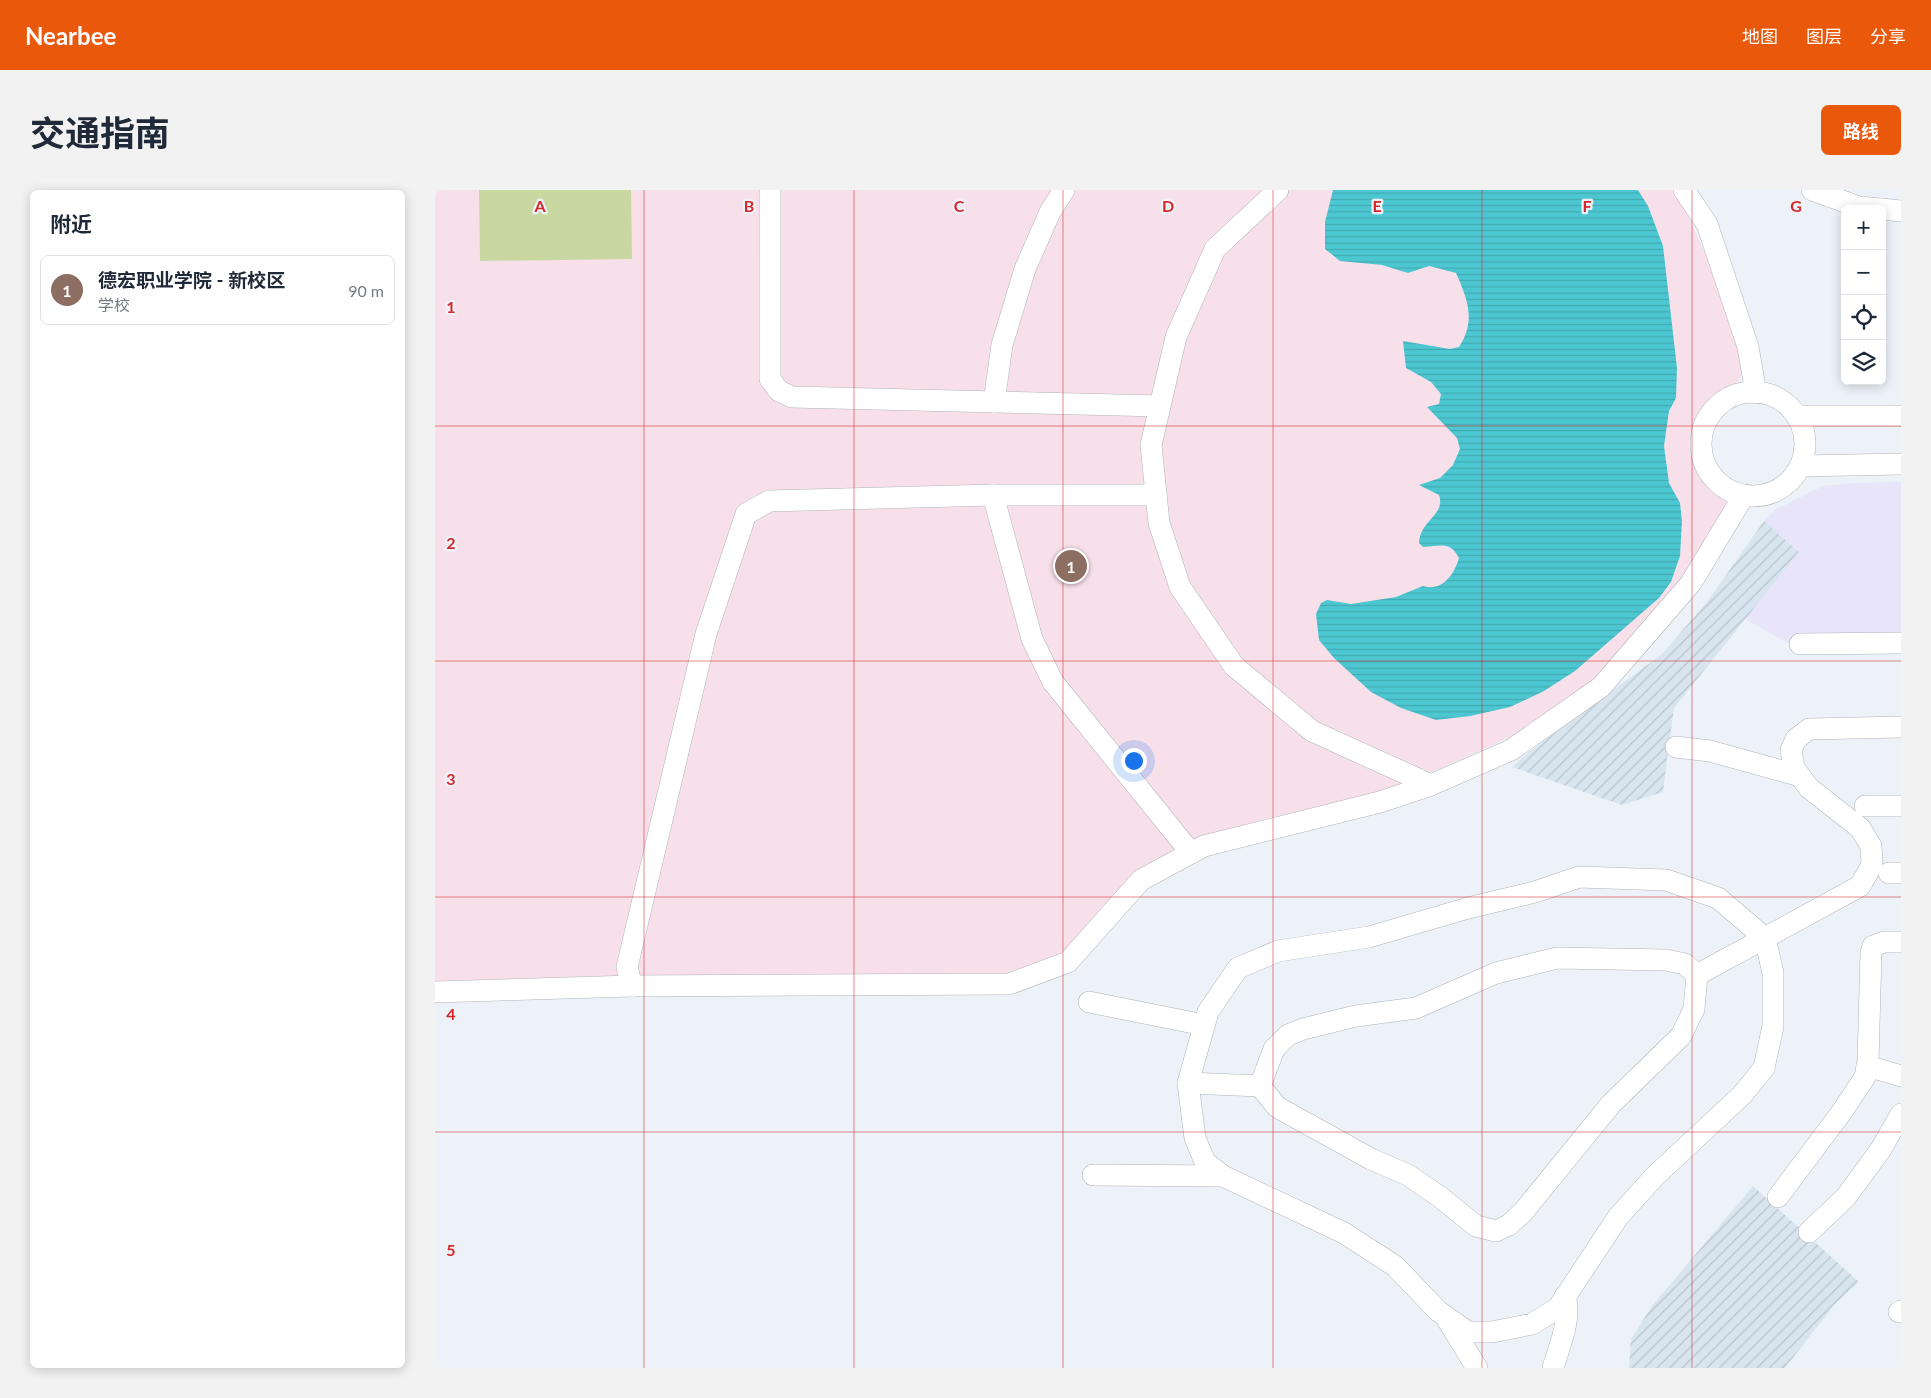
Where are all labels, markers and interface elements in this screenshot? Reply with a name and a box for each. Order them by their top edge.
text: Nearbee [25,21,116,50]
text: 地图 [1742,25,1778,47]
text: 图层 [1806,25,1842,47]
text: 分享 [1870,25,1906,47]
button: 路线 [1821,105,1901,155]
text: 交通指南 [30,111,170,153]
text: A [533,196,546,215]
text: B [744,196,754,215]
text: C [954,196,965,215]
text: D [1162,196,1174,215]
text: E [1372,196,1382,215]
text: F [1582,196,1592,215]
text: G [1790,196,1802,215]
map controls [1841,205,1886,385]
button: + [1841,205,1886,250]
text: 附近 [50,211,92,236]
button: − [1841,250,1886,295]
text: 德宏职业学院 - 新校区 [98,268,285,291]
text: 1 [62,281,72,300]
text: 90 m [348,281,384,300]
text: 学校 [98,295,130,314]
button: locate [1841,295,1886,340]
text: 1 [446,297,456,316]
button: layers [1841,340,1886,385]
text: 2 [446,533,456,552]
pin: 1 [1055,547,1087,585]
your location [1121,748,1147,774]
text: 3 [446,769,456,788]
text: 4 [446,1004,456,1023]
text: 5 [446,1240,456,1259]

